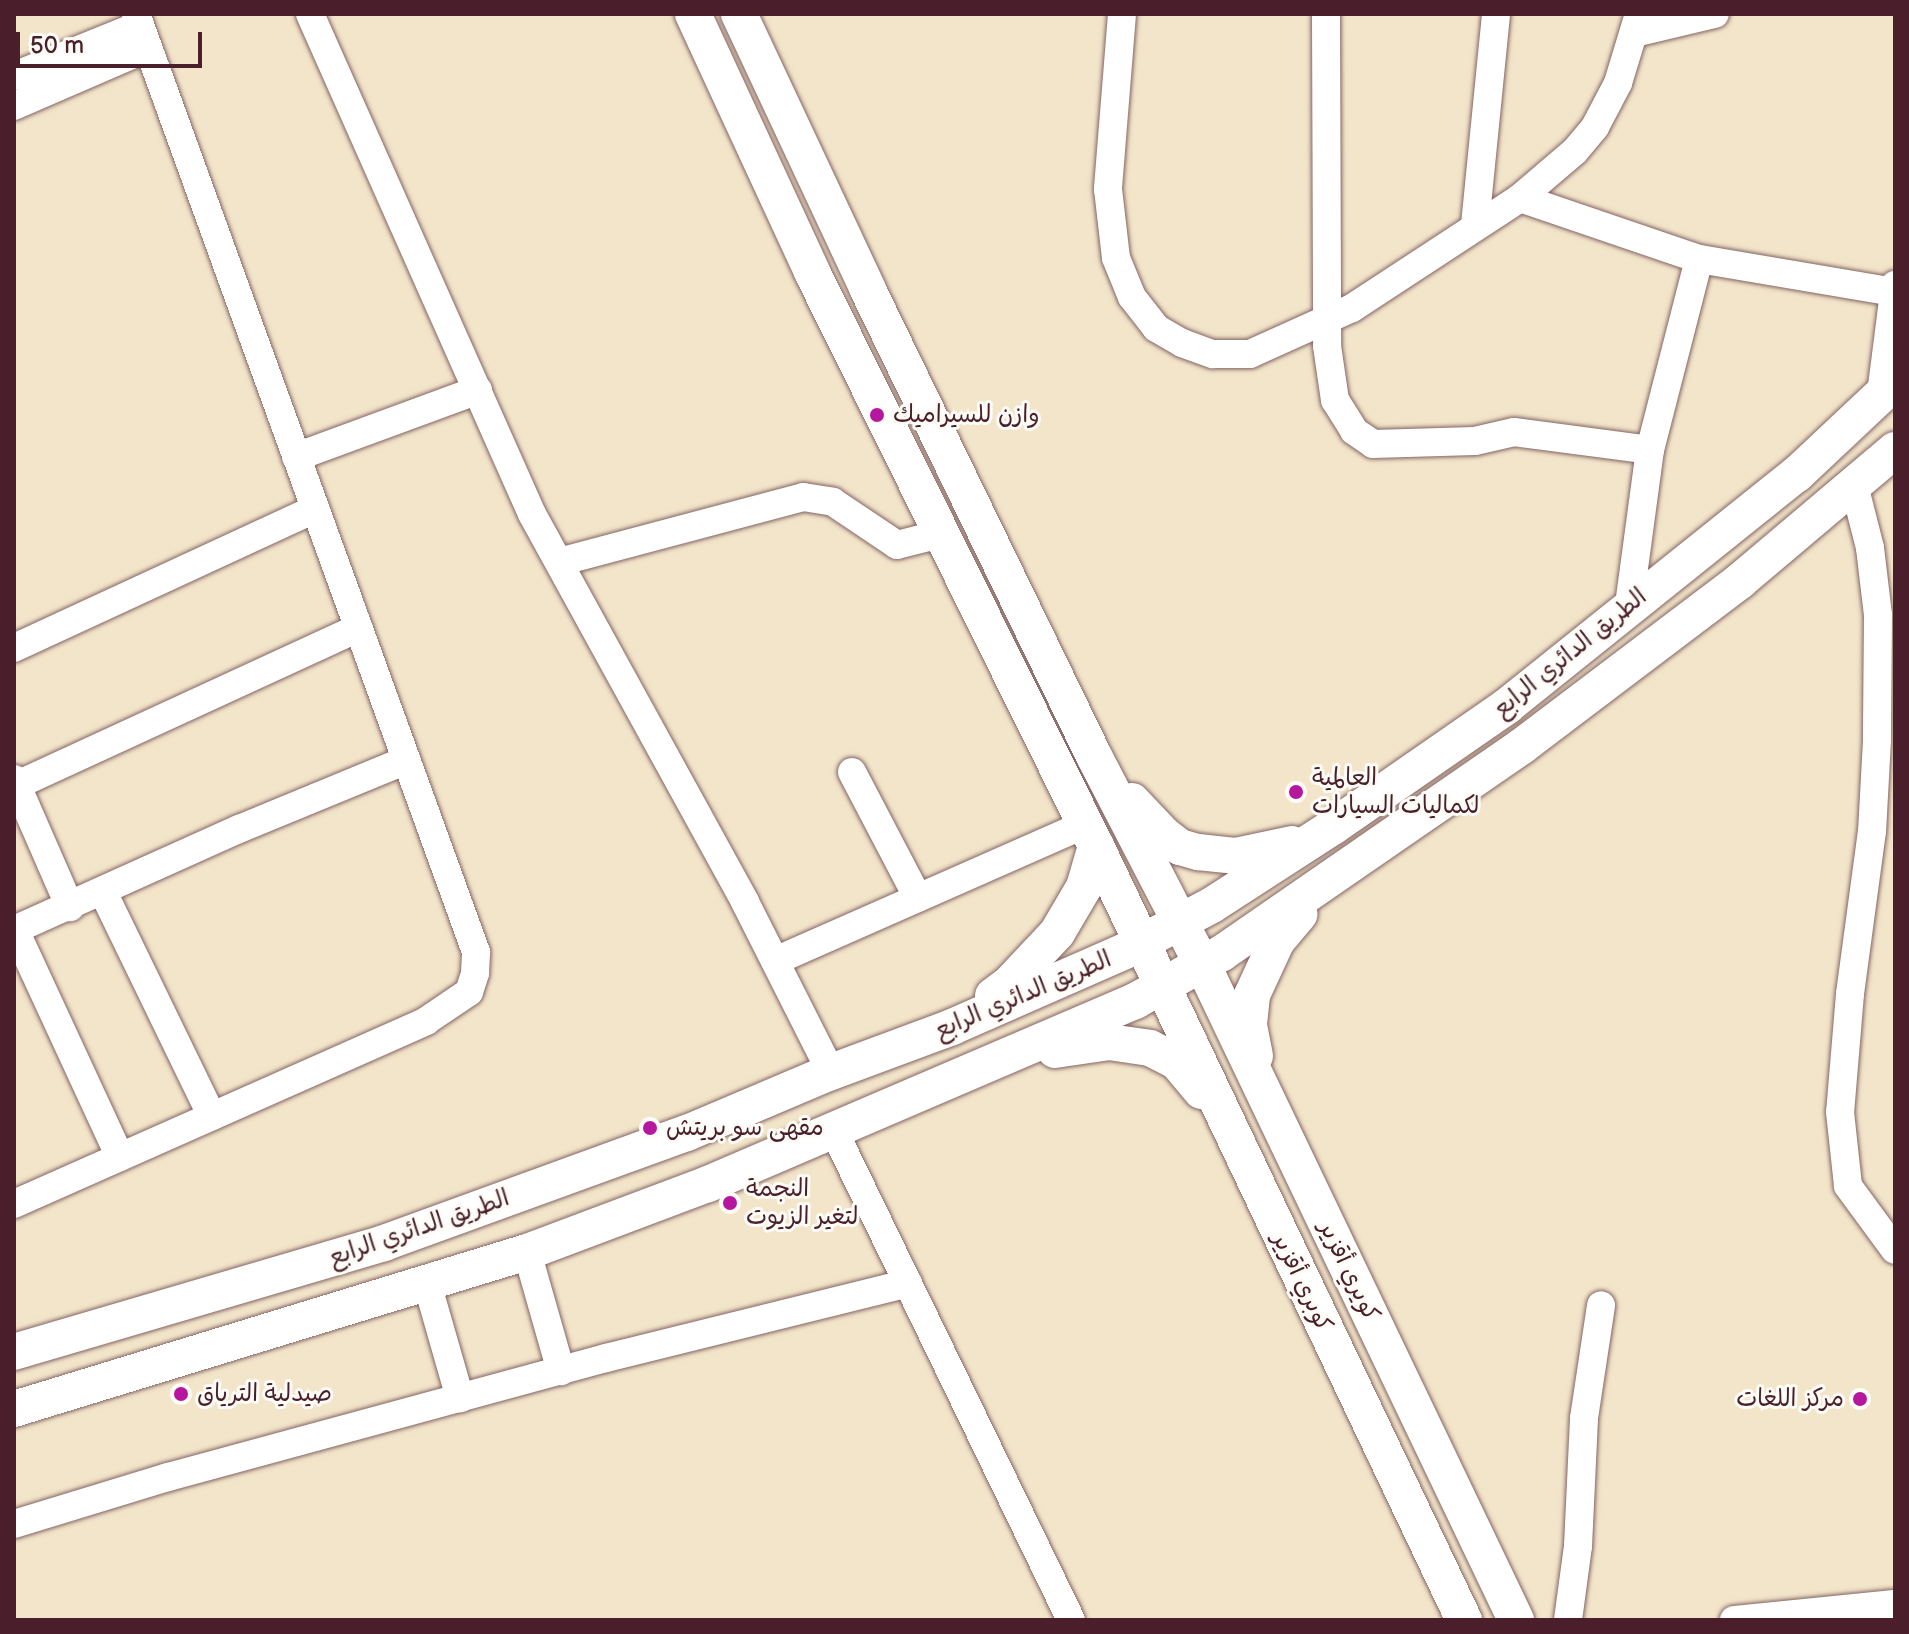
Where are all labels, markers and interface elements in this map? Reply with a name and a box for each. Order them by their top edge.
scale bar [20,16,206,66]
text: 50 m [30,31,84,60]
place label: وازن للسيراميك [893,401,1039,429]
marker: وازن للسيراميك [868,406,886,424]
street label: الطريق الدائري الرابع [1487,582,1653,724]
place label: العالمية لكماليات السيارات [1312,764,1479,820]
marker: العالمية لكماليات السيارات [1287,783,1305,801]
street label: الطريق الدائري الرابع [930,945,1116,1045]
place label: مقهى سو بريتش [666,1114,824,1142]
marker: مقهى سو بريتش [641,1119,659,1137]
place label: النجمة لتغير الزيوت [746,1175,858,1231]
street label: الطريق الدائري الرابع [325,1184,513,1272]
marker: النجمة لتغير الزيوت [721,1194,739,1212]
street label: كويري أقزير [1312,1216,1386,1326]
street label: كوبري أقزير [1266,1228,1338,1336]
place label: صيدلية الترياق [197,1380,332,1408]
marker: صيدلية الترياق [172,1385,190,1403]
place label: مركز اللغات [1736,1385,1844,1413]
marker: مركز اللغات [1851,1390,1869,1408]

